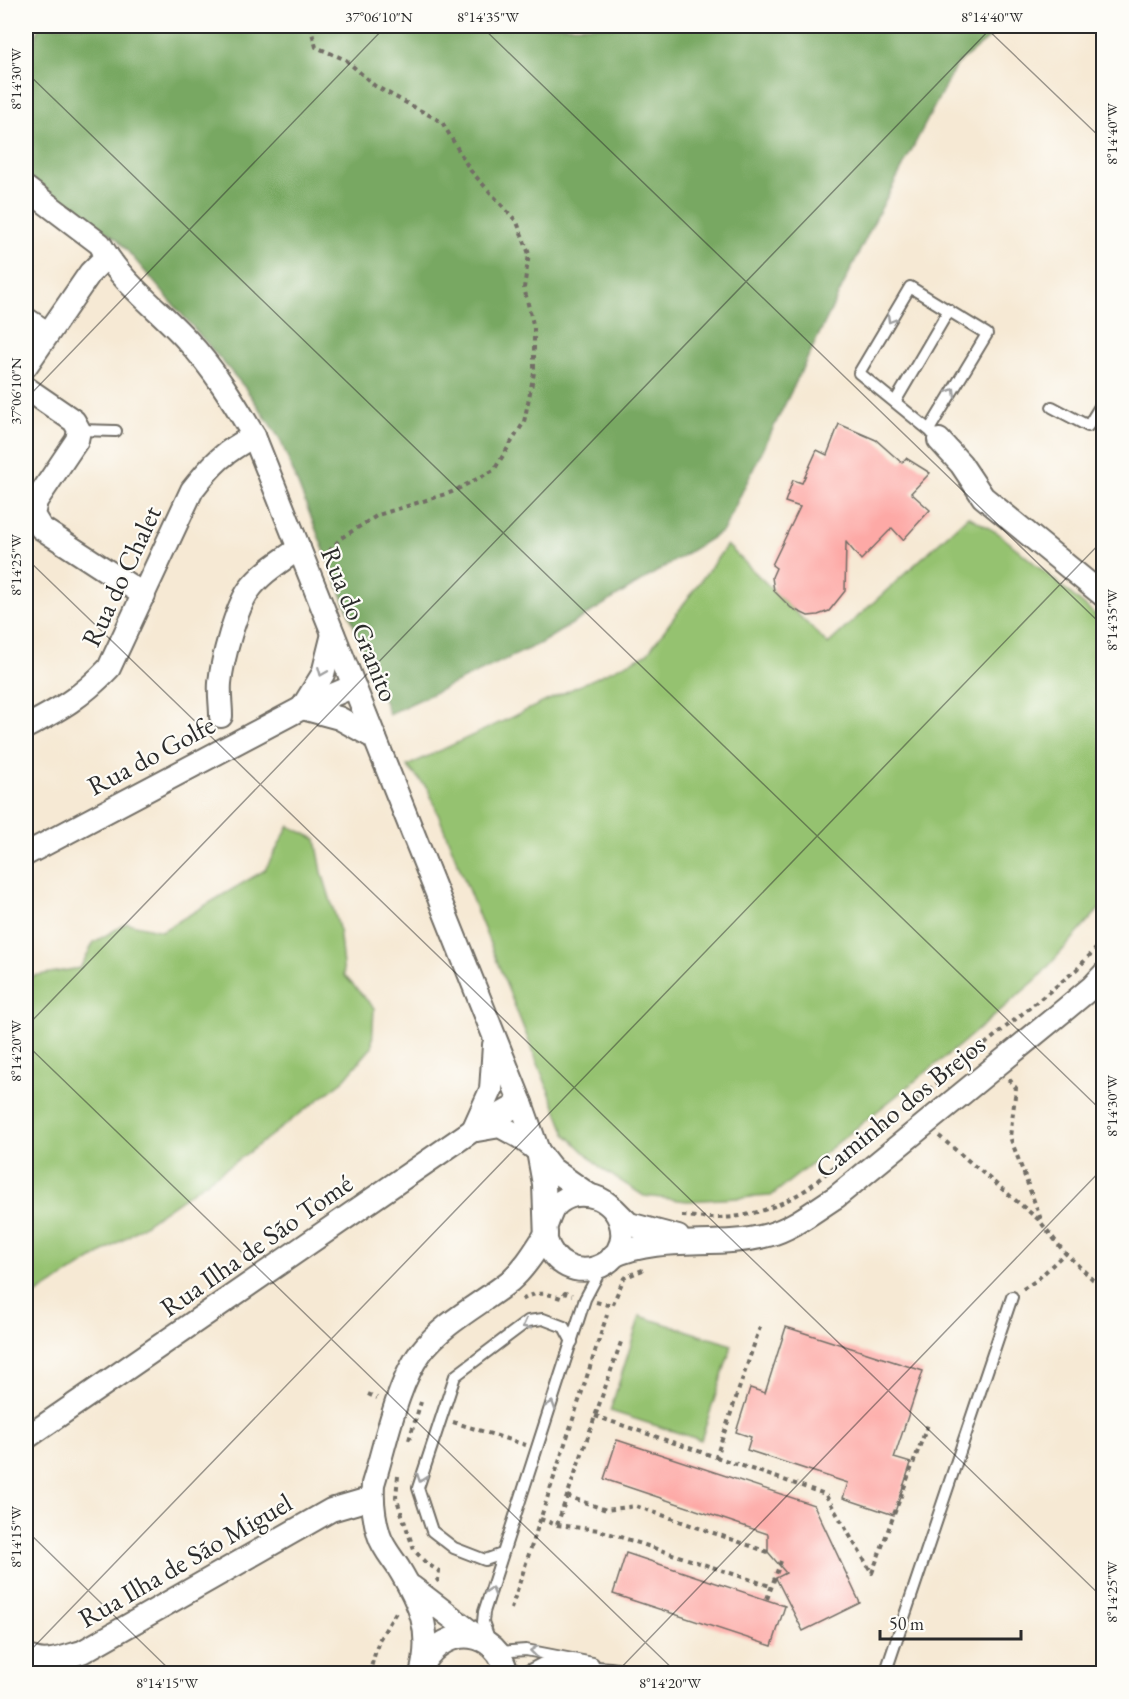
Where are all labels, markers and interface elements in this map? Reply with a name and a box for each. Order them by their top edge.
text: 37°06'10"N [345,7,413,26]
text: 8°14'35"W [457,7,519,26]
text: 8°14'40"W [961,7,1023,26]
text: 8°14'30"W [6,48,25,110]
text: 8°14'40"W [1102,103,1121,165]
one-way arrow [886,313,898,323]
text: 37°06'10"N [6,357,25,425]
one-way arrow [945,387,957,398]
street label: Rua do Chalet [73,500,169,652]
text: 8°14'25"W [6,534,25,596]
street label: Rua do Granito [313,541,407,707]
text: 8°14'35"W [1102,589,1121,651]
one-way arrow [317,666,329,677]
street label: Rua do Golfe [81,707,221,803]
text: 8°14'20"W [6,1020,25,1082]
street label: Caminho dos Brejos [808,1027,992,1185]
text: 8°14'30"W [1102,1075,1121,1137]
street label: Rua Ilha de São Tomé [153,1165,359,1325]
one-way arrow [521,1317,532,1329]
one-way arrow [544,1400,556,1411]
one-way arrow [416,1472,429,1483]
street label: Rua Ilha de São Miguel [72,1485,298,1635]
text: 8°14'15"W [6,1506,25,1568]
text: 8°14'25"W [1102,1561,1121,1623]
one-way arrow [484,1586,496,1597]
scale bar [880,1603,1021,1641]
text: 50 m [889,1612,924,1635]
one-way arrow [529,1645,539,1658]
text: 8°14'15"W [136,1673,198,1692]
text: 8°14'20"W [639,1673,701,1692]

